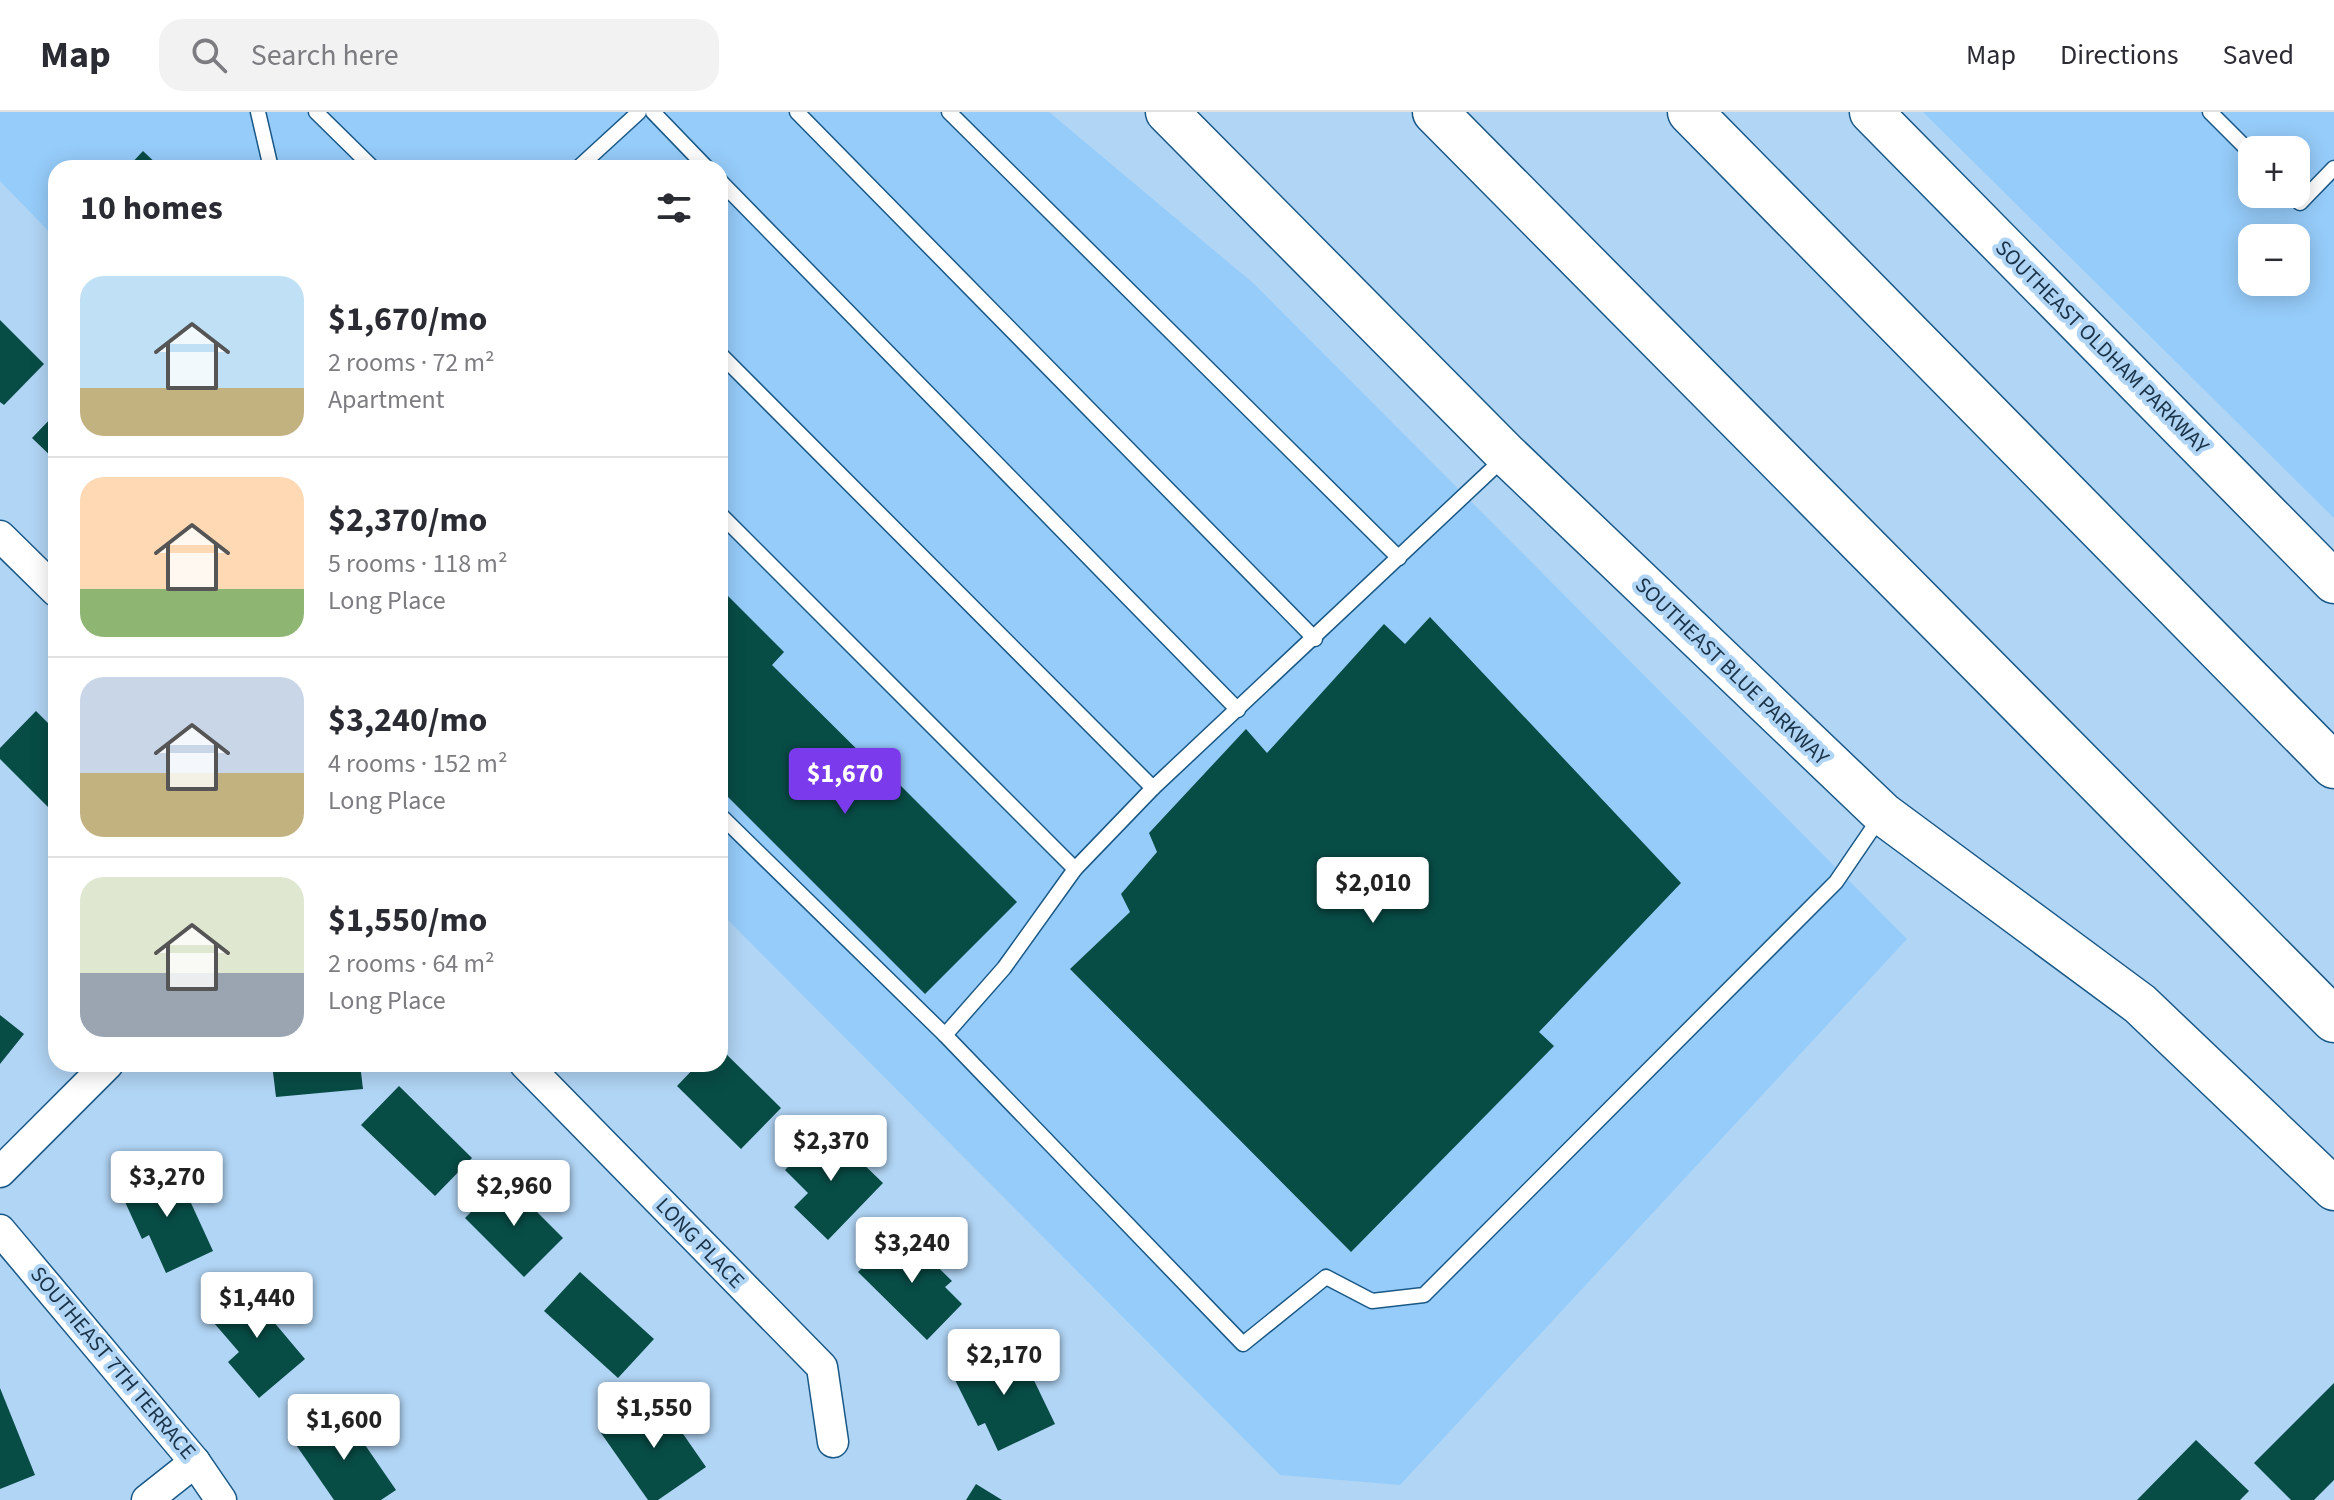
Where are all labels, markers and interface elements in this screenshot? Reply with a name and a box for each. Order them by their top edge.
search box [159,19,719,91]
text: Map [40,28,111,82]
icon: search [187,33,231,77]
text: Search here [251,34,399,77]
text: Map [1966,35,2016,75]
text: Directions [2060,35,2179,75]
text: Saved [2223,35,2294,75]
map controls [2238,136,2310,296]
button: + [2238,136,2310,208]
text: 10 homes [80,184,223,233]
icon: filters [652,186,696,230]
button: − [2238,224,2310,296]
street label: SOUTHEAST OLDHAM PARKWAY [1988,233,2217,462]
text: $1,670/mo [328,295,488,344]
icon: home [144,308,240,404]
text: 2 rooms · 72 m² [328,344,495,381]
text: Apartment [328,381,445,418]
text: $2,370/mo [328,496,488,545]
icon: home [144,509,240,605]
text: 5 rooms · 118 m² [328,545,507,582]
street label: SOUTHEAST BLUE PARKWAY [1628,570,1837,773]
text: Long Place [328,582,446,619]
text: $3,240/mo [328,696,488,745]
icon: home [144,709,240,805]
text: 4 rooms · 152 m² [328,745,507,782]
pin: $1,670 [780,748,910,816]
text: $1,670 [807,755,883,792]
text: Long Place [328,782,446,819]
pin: $2,010 [1308,857,1438,925]
text: $2,010 [1335,864,1411,901]
text: $1,550/mo [328,896,488,945]
icon: home [144,909,240,1005]
text: 2 rooms · 64 m² [328,945,495,982]
text: Long Place [328,982,446,1019]
pin: $2,370 [766,1115,896,1183]
text: $2,370 [793,1122,869,1159]
pin: $3,270 [102,1151,232,1219]
text: $3,270 [129,1158,205,1195]
pin: $2,960 [449,1160,579,1228]
text: $2,960 [476,1167,552,1204]
street label: LONG PLACE [648,1190,752,1296]
pin: $3,240 [847,1217,977,1285]
text: $3,240 [874,1224,950,1261]
street label: SOUTHEAST 7TH TERRACE [23,1259,203,1467]
pin: $1,440 [192,1272,322,1340]
text: $1,440 [219,1279,295,1316]
pin: $2,170 [939,1329,1069,1397]
text: $2,170 [966,1336,1042,1373]
pin: $1,550 [589,1382,719,1450]
text: $1,550 [616,1389,692,1426]
pin: $1,600 [279,1394,409,1462]
text: $1,600 [306,1401,382,1438]

